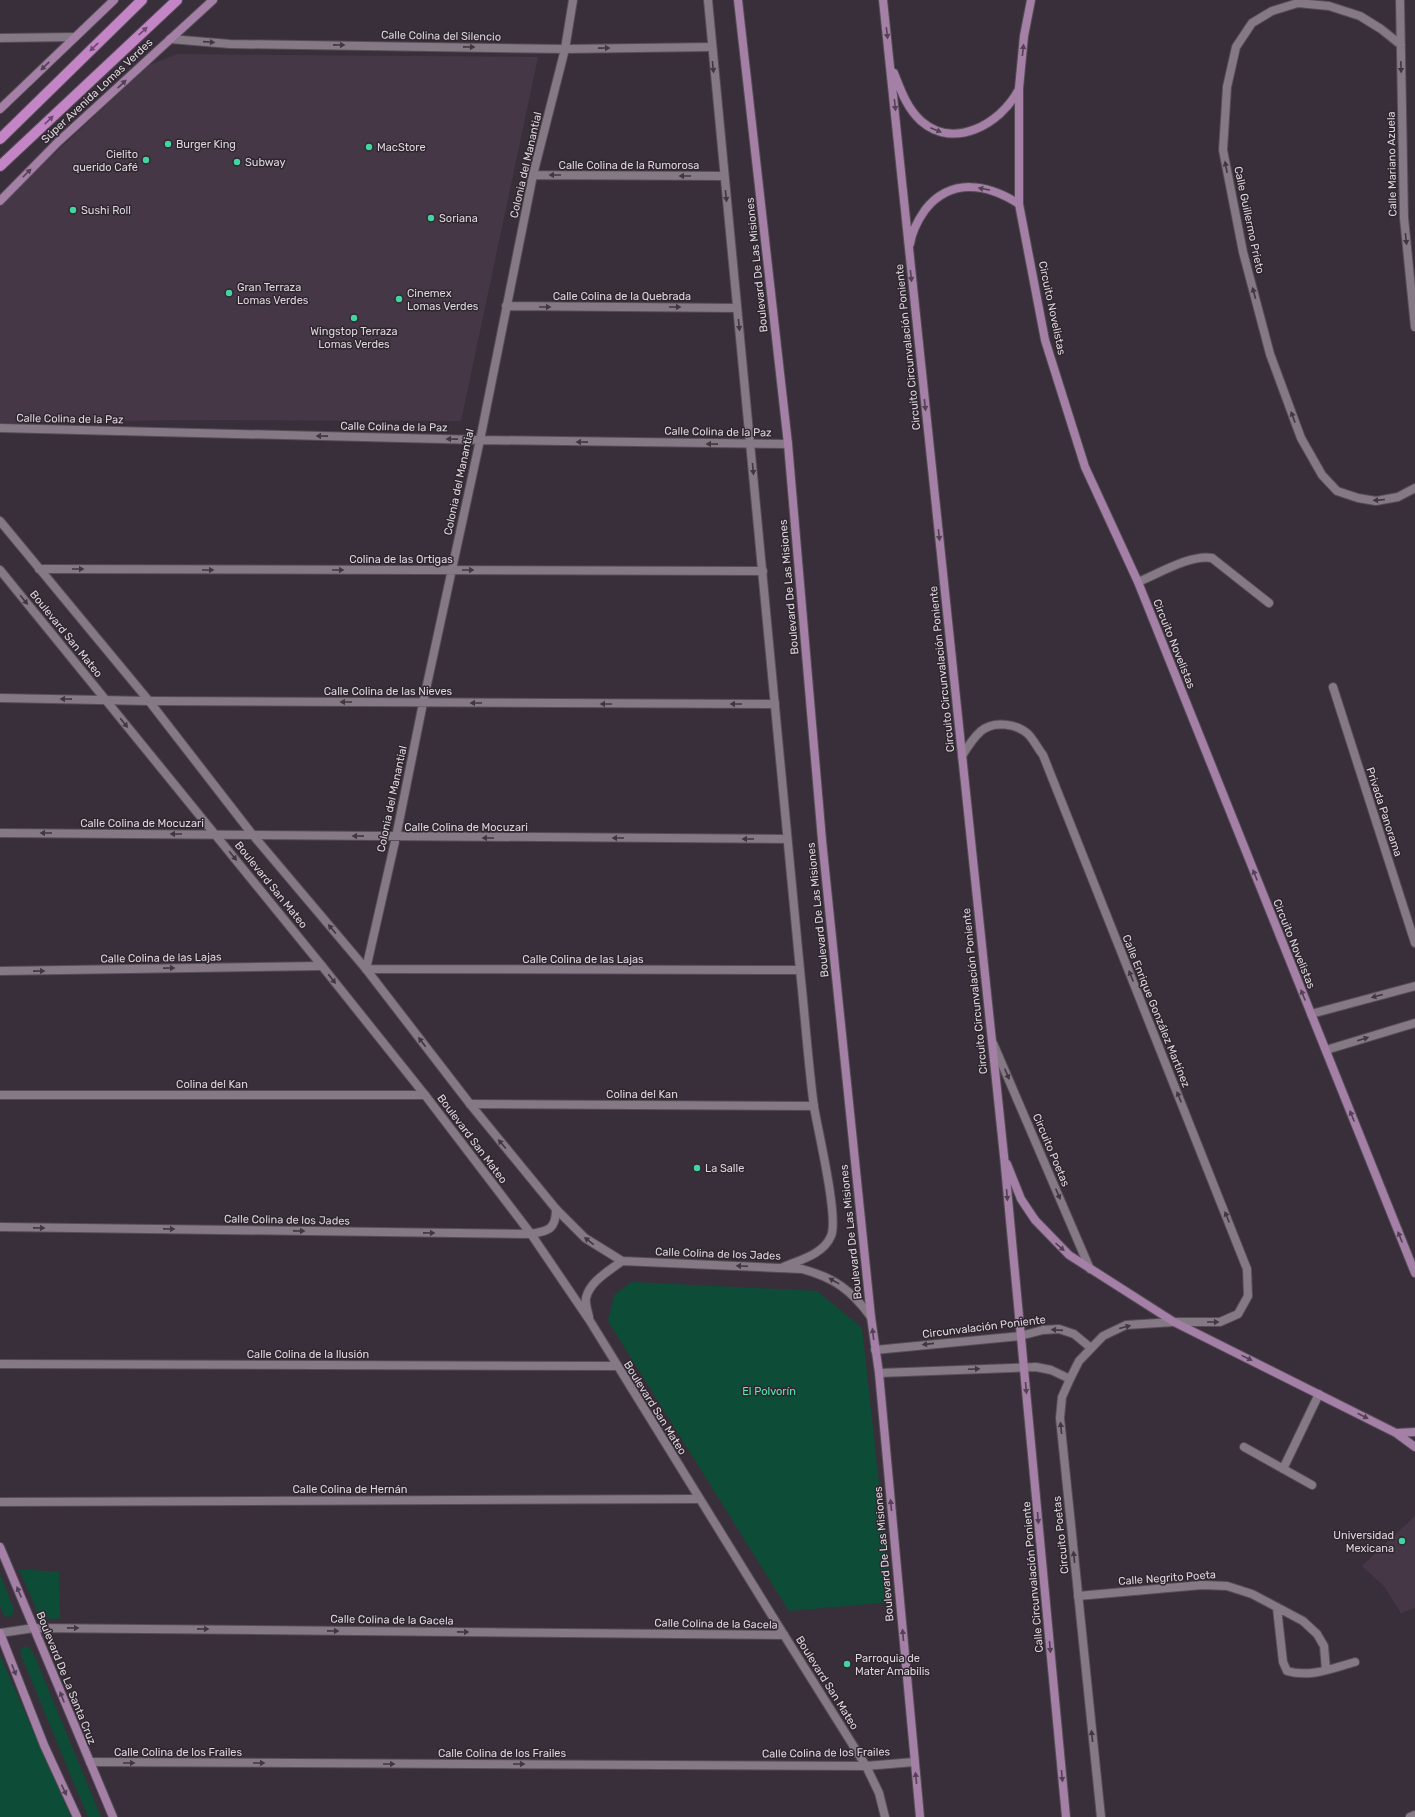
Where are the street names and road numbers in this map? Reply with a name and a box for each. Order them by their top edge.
street label: Calle Colina del Silencio [381,28,501,44]
street label: Súper Avenida Lomas Verdes [39,36,156,146]
street label: Colonia del Manantial [507,111,545,219]
street label: Calle Mariano Azuela [1385,111,1399,217]
street label: Calle Colina de la Rumorosa [559,159,699,172]
street label: Calle Guillermo Prieto [1231,165,1267,275]
street label: Boulevard De Las Misiones [743,197,771,333]
street label: Circuito Novelistas [1036,260,1068,356]
street label: Circuito Circunvalación Poniente [893,263,923,431]
street label: Calle Colina de la Quebrada [553,290,691,303]
street label: Calle Colina de la Paz [16,412,124,426]
street label: Calle Colina de la Paz [340,420,448,434]
street label: Calle Colina de la Paz [664,425,772,439]
street label: Colonia del Manantial [441,428,477,536]
street label: Boulevard De Las Misiones [777,519,801,655]
street label: Colina de las Ortigas [349,553,453,566]
street label: Circuito Circunvalación Poniente [927,585,957,753]
street label: Boulevard San Mateo [27,588,105,680]
street label: Circuito Novelistas [1150,597,1198,691]
street label: Calle Colina de las Nieves [324,685,453,698]
street label: Colonia del Manantial [374,745,410,853]
street label: Privada Panorama [1363,766,1405,858]
street label: Calle Colina de Mocuzari [80,817,204,830]
street label: Calle Colina de Mocuzari [404,821,528,834]
street label: Boulevard San Mateo [232,839,310,931]
street label: Boulevard De Las Misiones [804,842,832,978]
street label: Circuito Novelistas [1270,897,1318,991]
street label: Circuito Circunvalación Poniente [960,907,990,1075]
street label: Calle Enrique González Martínez [1119,933,1193,1090]
street label: Calle Colina de las Lajas [100,950,222,966]
street label: Calle Colina de las Lajas [522,953,644,966]
street label: Colina del Kan [176,1078,248,1091]
street label: Colina del Kan [606,1088,678,1101]
street label: Boulevard San Mateo [434,1092,510,1186]
street label: Circuito Poetas [1030,1111,1072,1189]
street label: Boulevard De Las Misiones [837,1164,865,1300]
street label: Calle Colina de los Jades [224,1212,351,1228]
street label: Calle Colina de los Jades [655,1245,782,1263]
street label: Circunvalación Poniente [922,1313,1046,1341]
street label: Calle Colina de la Ilusión [247,1348,369,1361]
street label: Boulevard San Mateo [621,1359,689,1457]
street label: Calle Colina de Hernán [292,1483,408,1496]
street label: Boulevard De Las Misiones [872,1486,896,1622]
street label: Circuito Poetas [1050,1495,1072,1575]
street label: Calle Circunvalación Poniente [1020,1501,1046,1653]
street label: Calle Negrito Poeta [1118,1568,1216,1588]
street label: Boulevard De La Santa Cruz [33,1610,99,1747]
street label: Calle Colina de la Gacela [330,1612,454,1628]
street label: Calle Colina de la Gacela [654,1616,778,1632]
street label: Boulevard San Mateo [793,1634,861,1732]
street label: Calle Colina de los Frailes [762,1745,891,1761]
street label: Calle Colina de los Frailes [114,1746,243,1759]
street label: Calle Colina de los Frailes [438,1747,567,1760]

